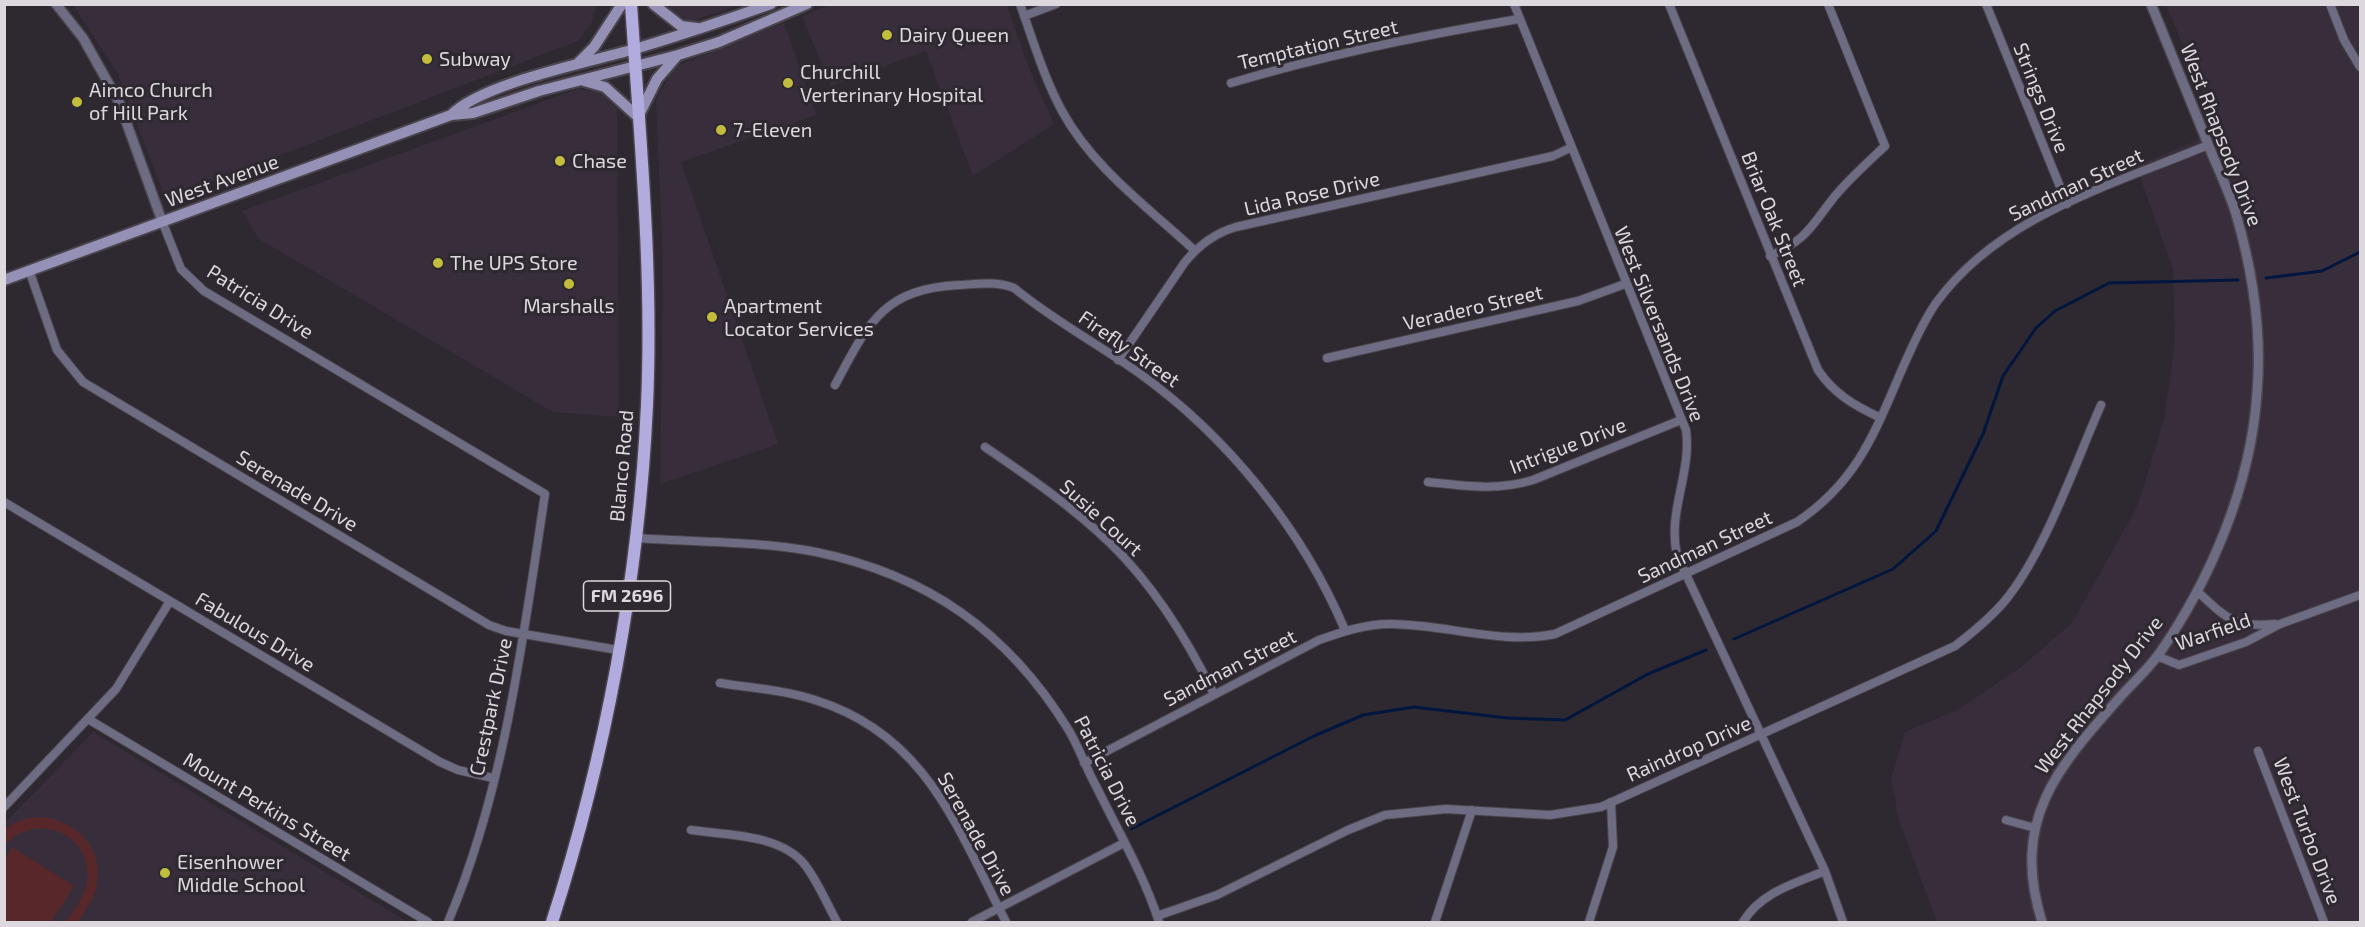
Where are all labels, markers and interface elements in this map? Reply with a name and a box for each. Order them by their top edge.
street label: Temptation Street [1236,15,1400,75]
place label: Dairy Queen [899,23,1009,47]
marker: Dairy Queen [880,28,894,42]
street label: Strings Drive [2008,39,2074,157]
street label: West Rhapsody Drive [2175,40,2267,230]
place label: Subway [439,47,511,71]
marker: Subway [420,52,434,66]
place label: Churchill Verterinary Hospital [800,60,983,107]
marker: Churchill Verterinary Hospital [781,76,795,90]
place label: Aimco Church of Hill Park [89,78,213,125]
marker: Aimco Church of Hill Park [70,95,84,109]
place label: 7-Eleven [733,118,812,142]
marker: 7-Eleven [714,123,728,137]
street label: Sandman Street [2005,143,2147,227]
street label: Briar Oak Street [1736,148,1812,290]
street label: West Avenue [162,149,282,213]
place label: Chase [572,149,627,173]
marker: Chase [553,154,567,168]
street label: Lida Rose Drive [1242,167,1382,221]
street label: West Silversands Drive [1609,223,1709,425]
place label: The UPS Store [450,251,578,275]
marker: The UPS Store [431,256,445,270]
street label: Patricia Drive [202,260,318,344]
marker: Marshalls [562,277,576,291]
street label: Veradero Street [1401,280,1545,336]
place label: Marshalls [523,294,615,318]
place label: Apartment Locator Services [724,294,874,341]
street label: Firefly Street [1074,305,1184,393]
marker: Apartment Locator Services [705,310,719,324]
street label: Blanco Road [605,409,639,523]
street label: Intrigue Drive [1506,413,1630,479]
street label: Serenade Drive [232,445,362,537]
street label: Susie Court [1055,475,1147,561]
street label: Sandman Street [1634,505,1776,589]
road number: FM 2696 [584,581,670,611]
street label: Fabulous Drive [191,587,319,677]
street label: Warfield [2172,608,2254,656]
street label: West Rhapsody Drive [2030,611,2168,779]
street label: Sandman Street [1160,624,1300,712]
street label: Crestpark Drive [465,636,517,778]
street label: Raindrop Drive [1623,711,1755,787]
street label: Patricia Drive [1069,712,1145,830]
street label: Mount Perkins Street [179,747,355,867]
street label: West Turbo Drive [2268,754,2346,908]
street label: Serenade Drive [932,768,1020,900]
place label: Eisenhower Middle School [177,850,305,897]
marker: Eisenhower Middle School [158,866,172,880]

